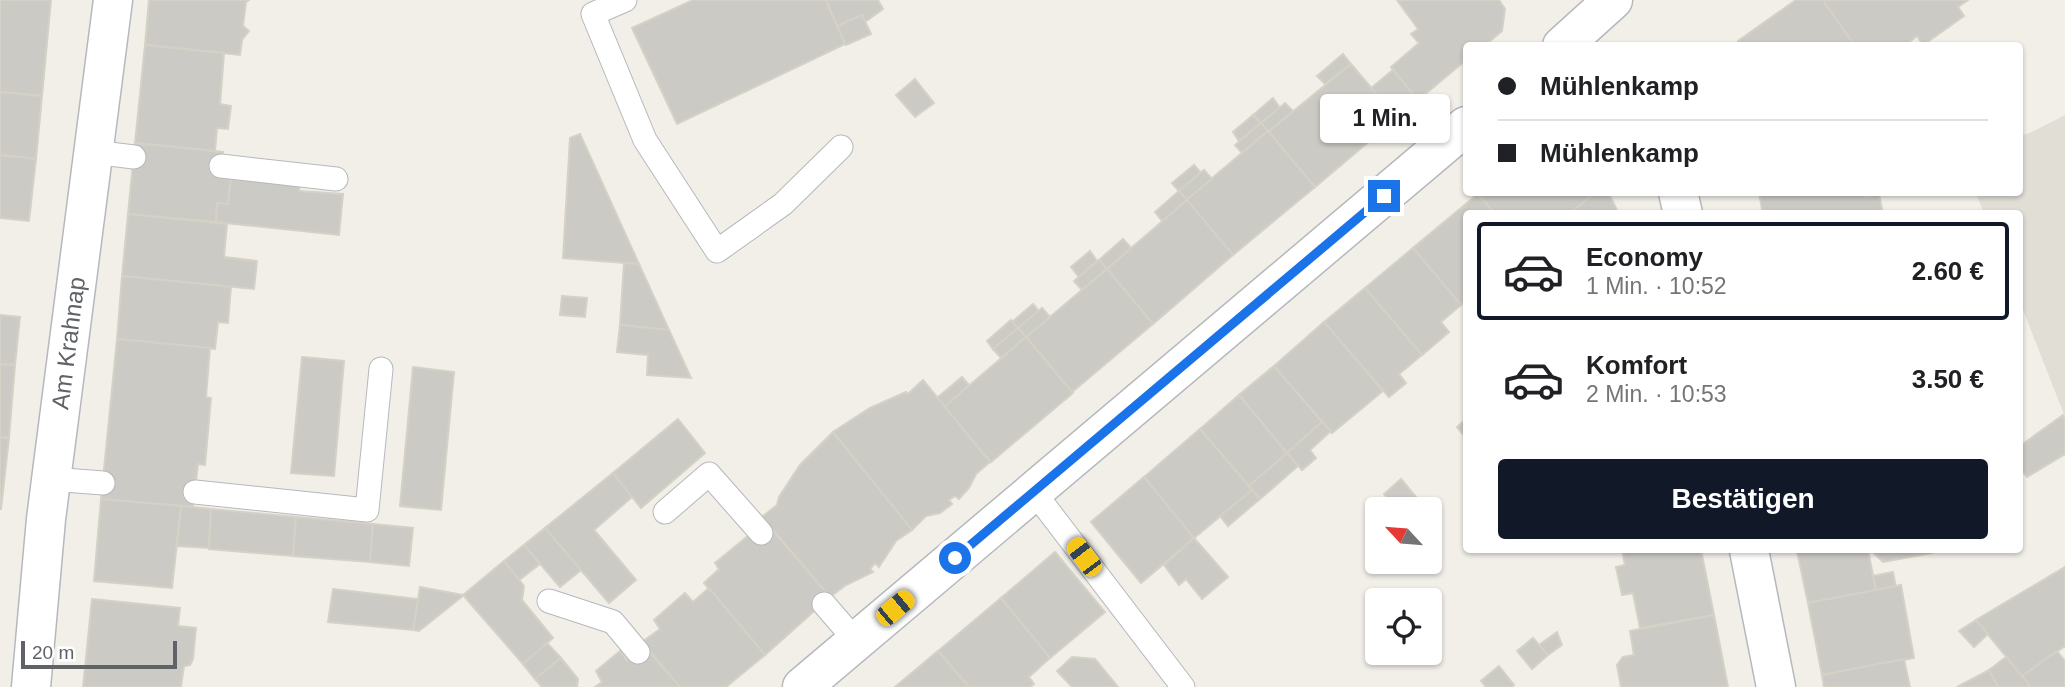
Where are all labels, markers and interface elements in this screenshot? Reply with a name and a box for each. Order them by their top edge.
text: Mühlenkamp [1540,71,1699,101]
callout: 1 Min. [1319,94,1449,144]
text: 1 Min. [1352,105,1418,131]
text: Mühlenkamp [1540,138,1699,168]
route end [1368,180,1400,212]
icon: car [1502,240,1565,303]
text: Economy [1586,242,1703,272]
text: 2.60 € [1912,256,1984,286]
text: 1 Min. · 10:52 [1586,273,1727,299]
street label: Am Krahnap [46,275,90,411]
icon: car [1502,348,1565,411]
text: Komfort [1586,350,1687,380]
text: 3.50 € [1912,364,1984,394]
text: 2 Min. · 10:53 [1586,381,1727,407]
button: Bestätigen [1498,459,1988,539]
north arrow [1365,497,1442,574]
map controls [1365,497,1442,665]
car [1063,534,1106,580]
route start [939,542,971,574]
car [873,586,918,630]
button: locate [1365,588,1442,665]
scale bar [21,638,177,670]
text: 20 m [32,642,74,663]

